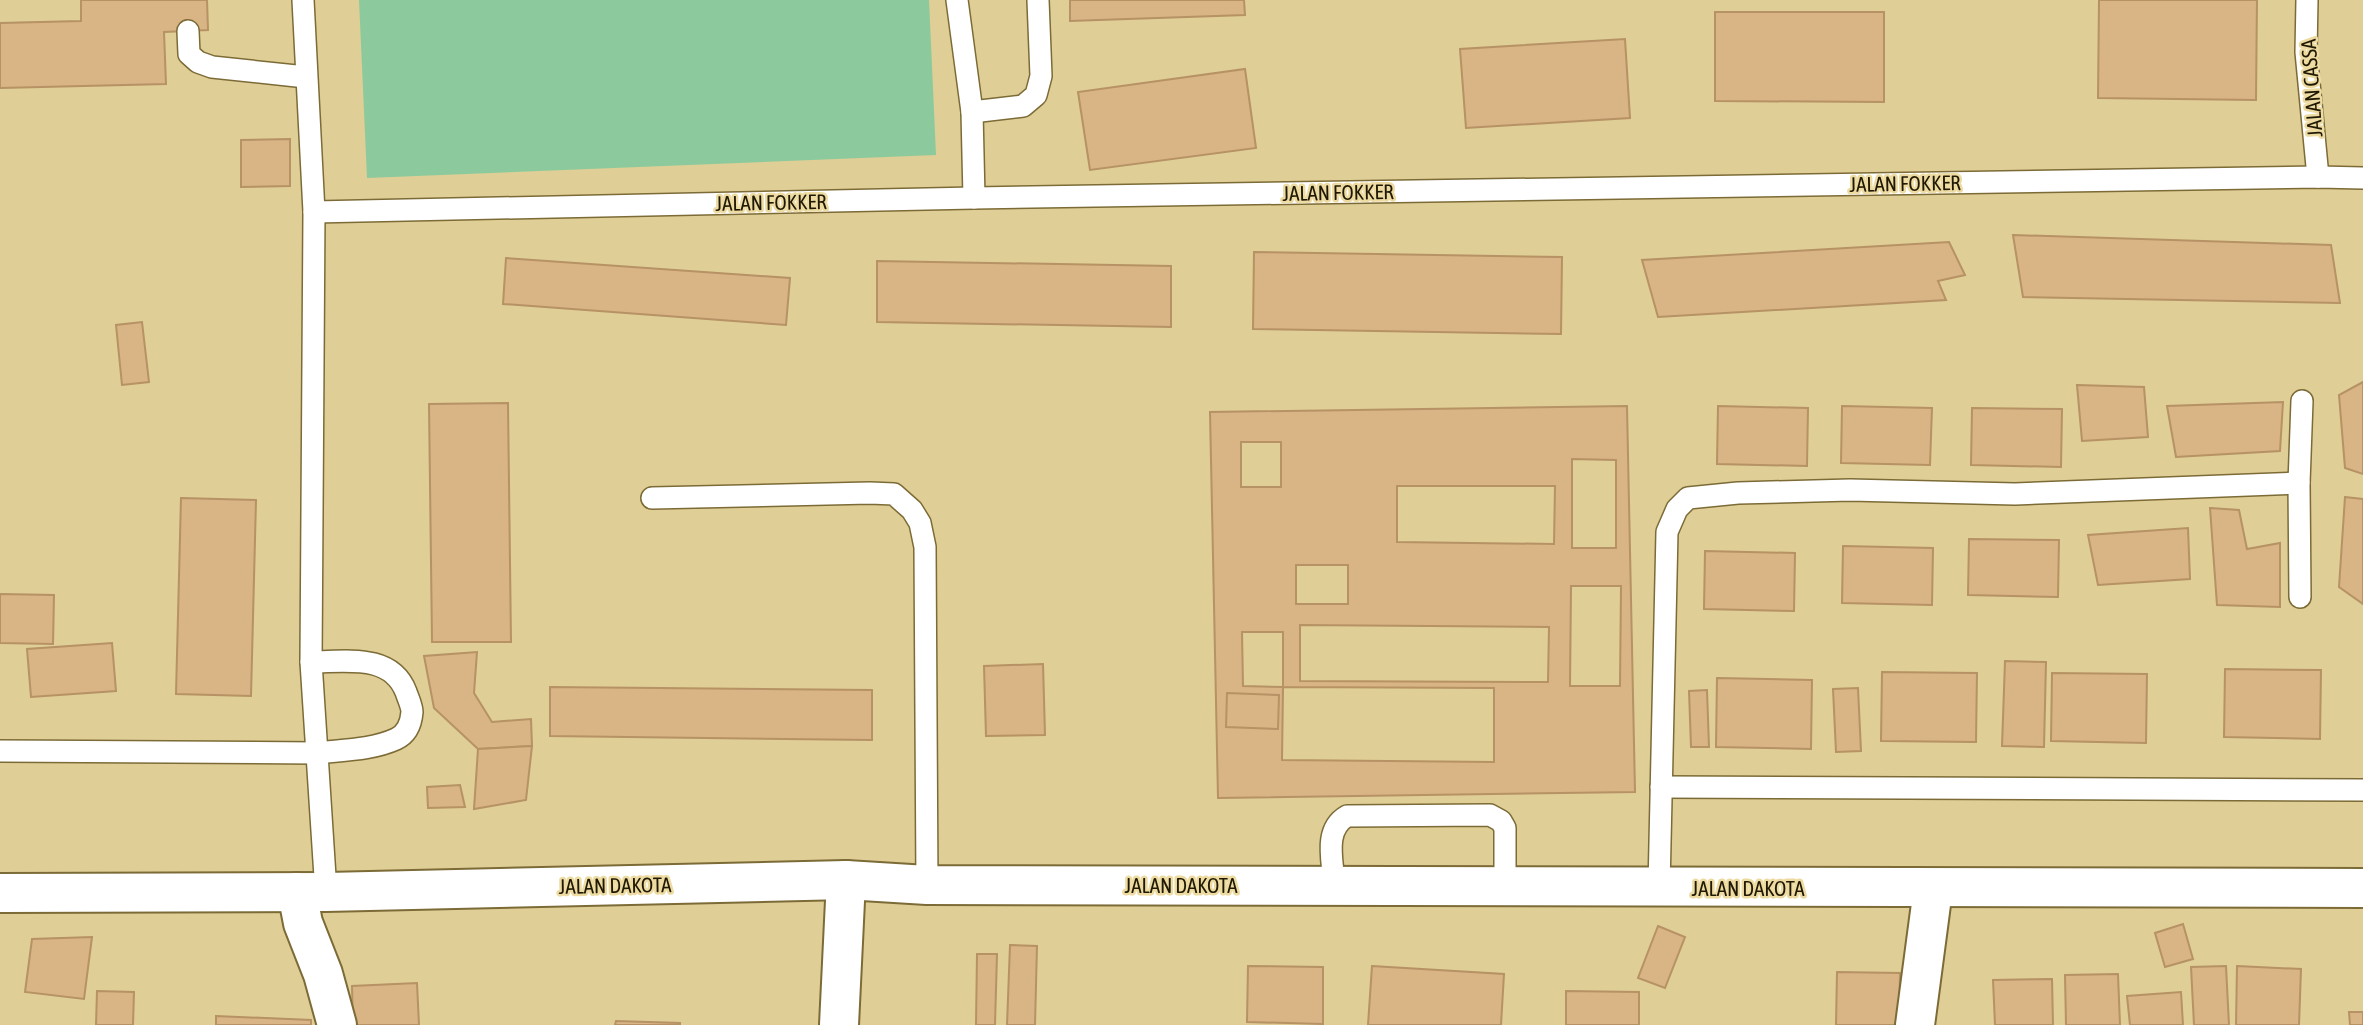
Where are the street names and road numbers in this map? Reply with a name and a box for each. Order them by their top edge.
street label: JALAN CASSA [2296,37,2326,138]
street label: JALAN FOKKER [1849,170,1961,196]
street label: JALAN FOKKER [1282,179,1394,205]
street label: JALAN FOKKER [715,189,827,215]
street label: JALAN DAKOTA [558,872,672,898]
street label: JALAN DAKOTA [1125,873,1238,897]
street label: JALAN DAKOTA [1692,876,1805,900]

